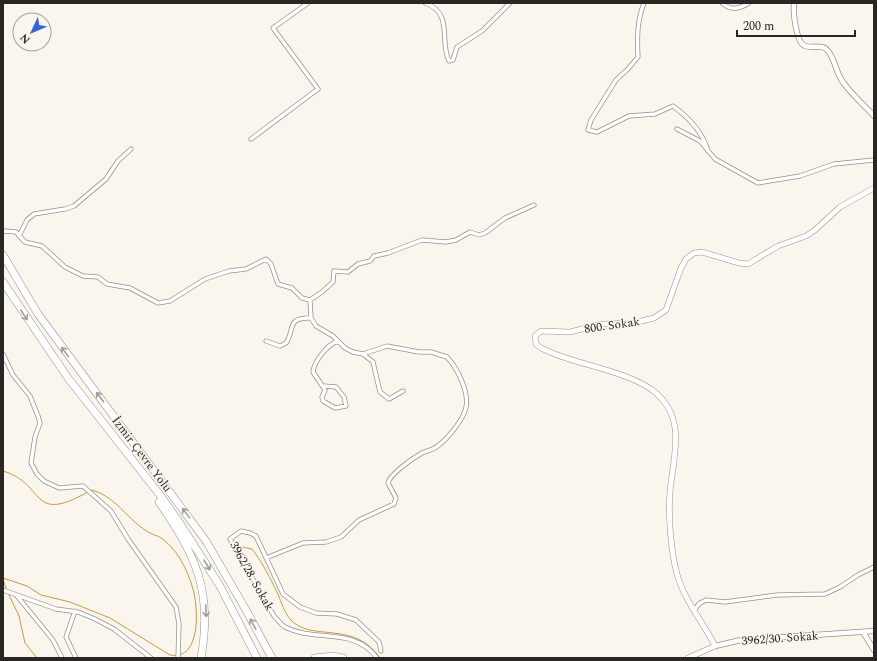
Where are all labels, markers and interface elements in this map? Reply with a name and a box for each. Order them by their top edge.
north arrow [12,12,52,52]
scale bar [737,12,855,38]
text: 200 m [743,17,774,36]
text: N [16,29,34,48]
one-way arrow [20,309,28,320]
street label: 800. Sokak [583,312,641,339]
one-way arrow [61,347,70,358]
one-way arrow [95,392,104,403]
street label: İzmir Çevre Yolu [107,412,177,496]
one-way arrow [182,507,190,518]
street label: 3962/28. Sokak [225,538,279,615]
one-way arrow [203,559,211,571]
one-way arrow [202,604,209,617]
one-way arrow [249,618,257,630]
street label: 3962/30. Sokak [741,626,819,651]

